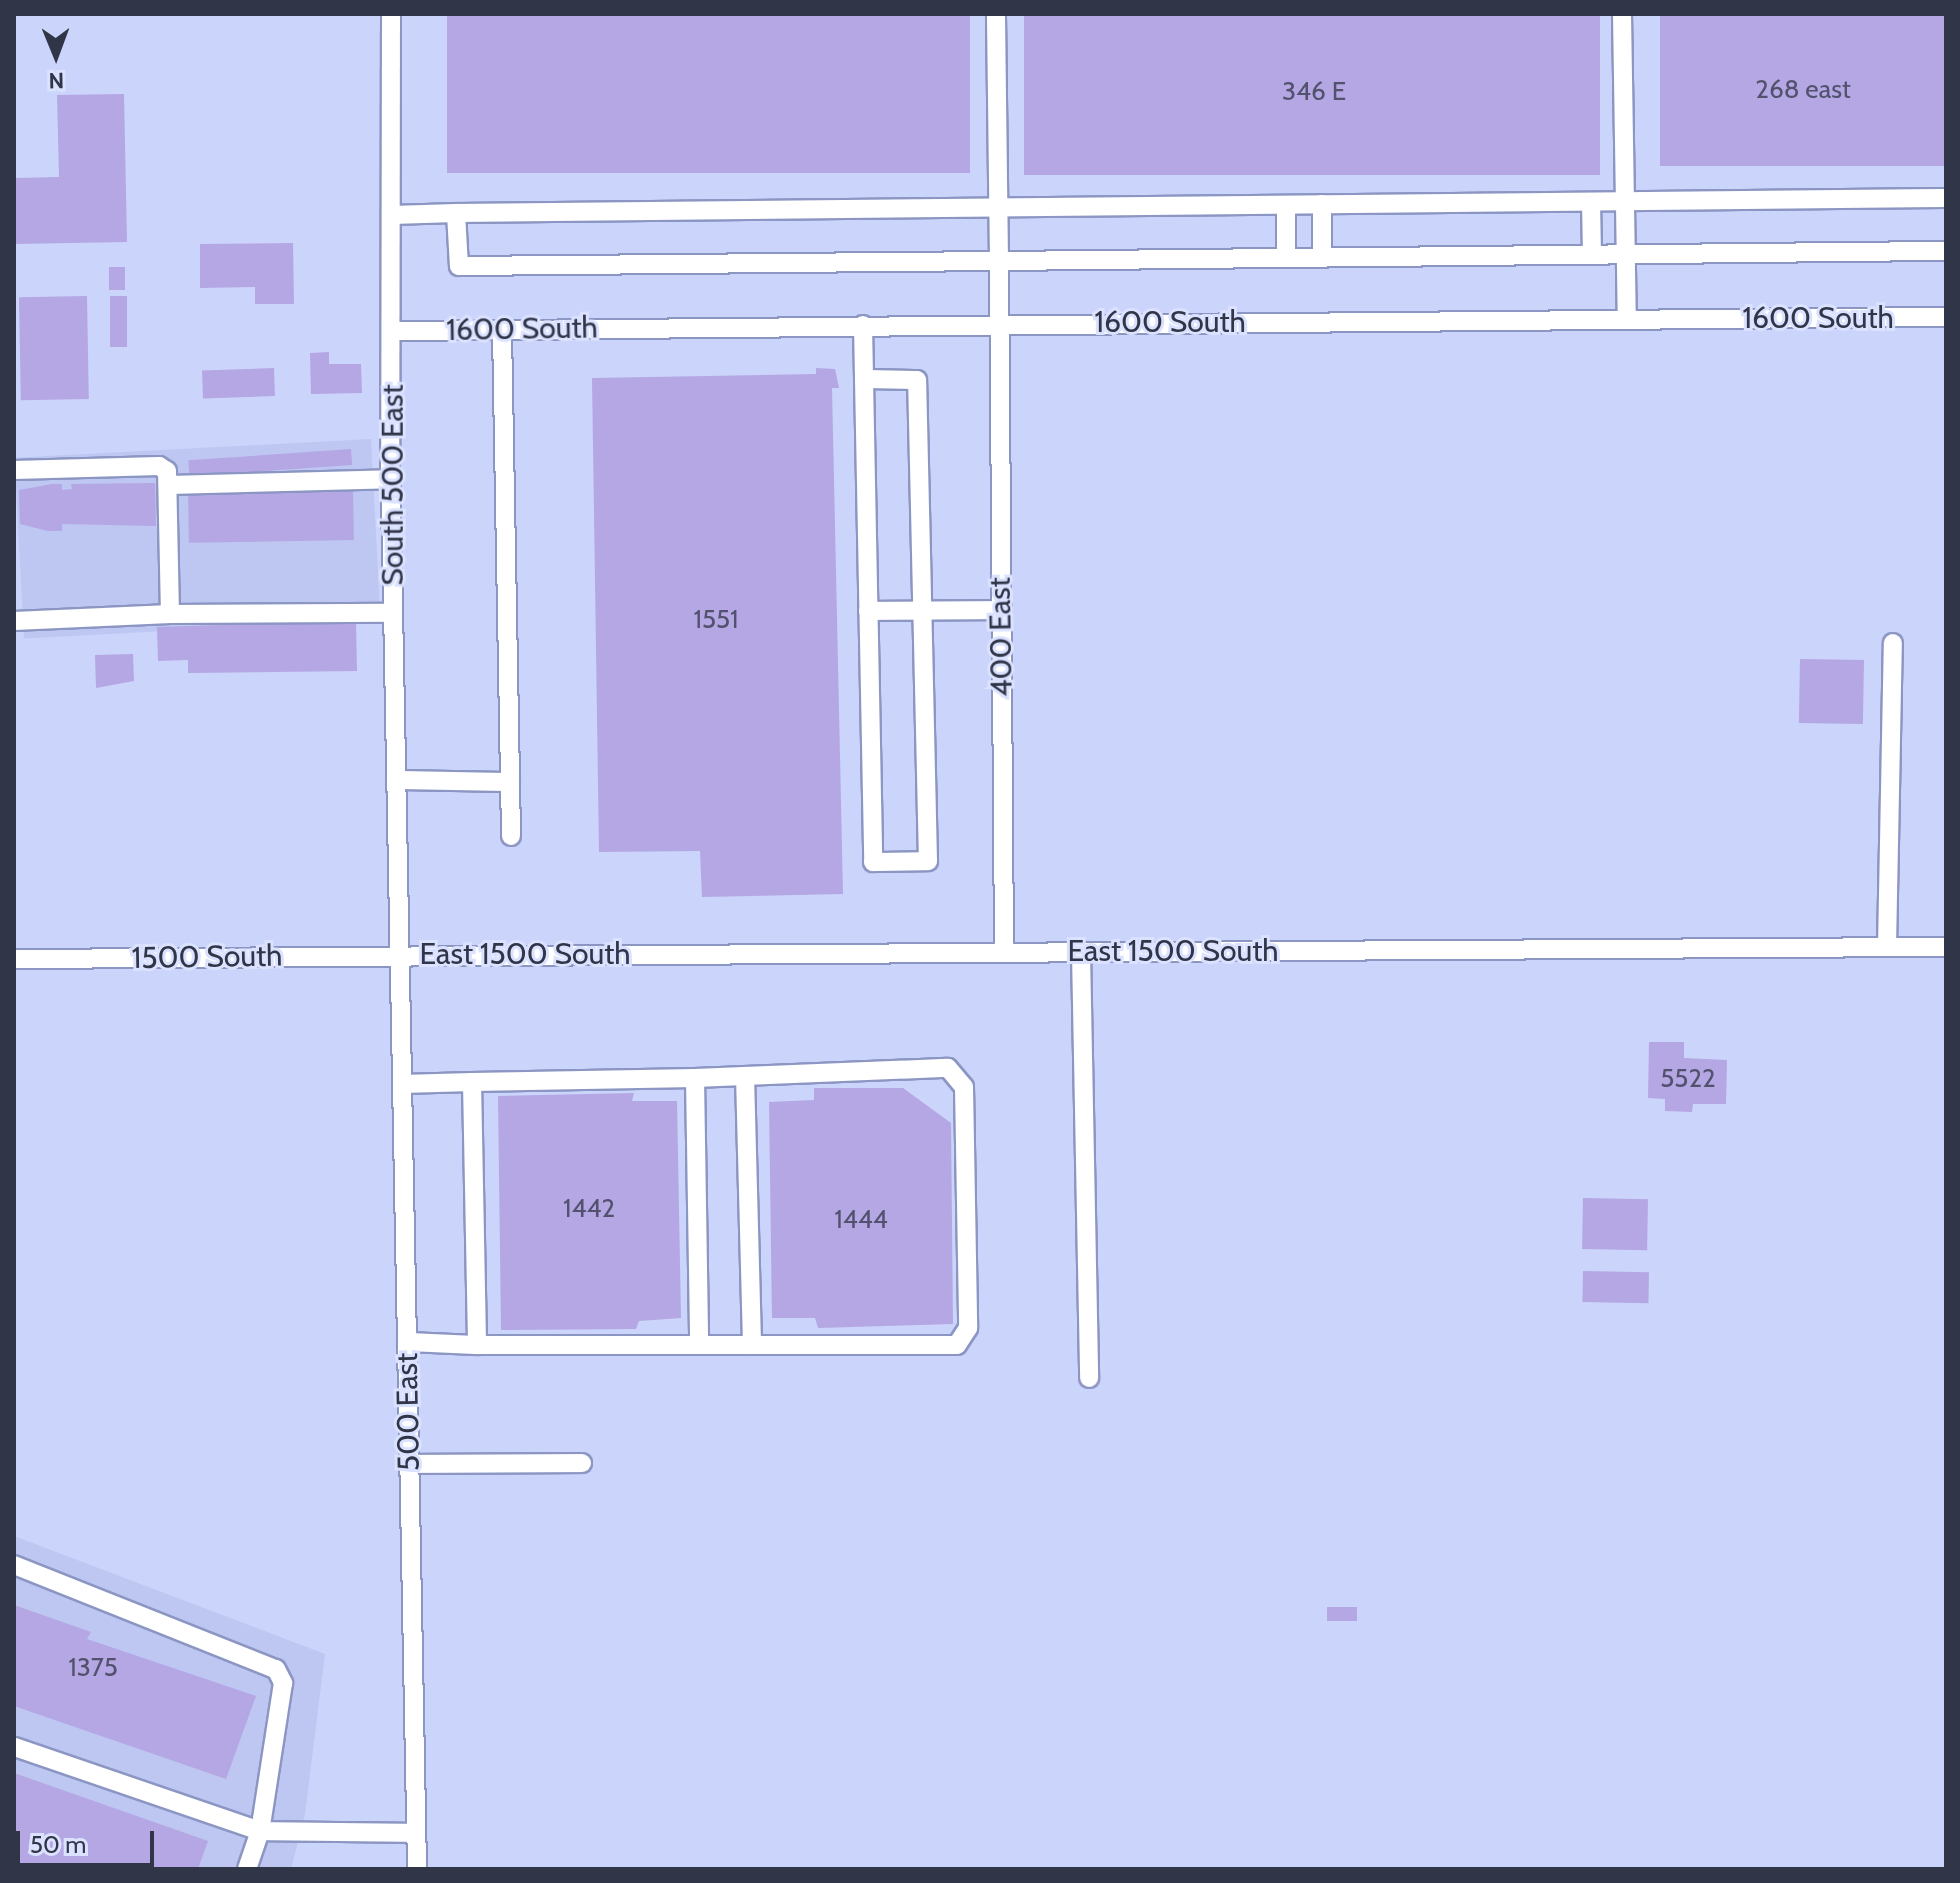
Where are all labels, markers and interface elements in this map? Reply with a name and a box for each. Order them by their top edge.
north arrow [16,16,96,96]
text: N [48,67,64,94]
house number: 268 east [1755,74,1851,106]
house number: 346 E [1282,76,1346,108]
street label: 1600 South [1742,300,1894,336]
street label: 1600 South [1094,304,1246,340]
street label: 1600 South [446,310,598,348]
street label: South 500 East [375,384,411,586]
street label: 400 East [982,577,1020,697]
house number: 1551 [693,604,739,636]
street label: East 1500 South [1067,933,1279,969]
street label: East 1500 South [419,936,631,972]
street label: 1500 South [131,938,283,976]
house number: 5522 [1660,1063,1716,1095]
house number: 1442 [563,1193,615,1225]
house number: 1444 [834,1204,888,1236]
street label: 500 East [389,1352,427,1472]
house number: 1375 [68,1652,118,1684]
scale bar [20,1815,158,1865]
text: 50 m [30,1830,86,1859]

